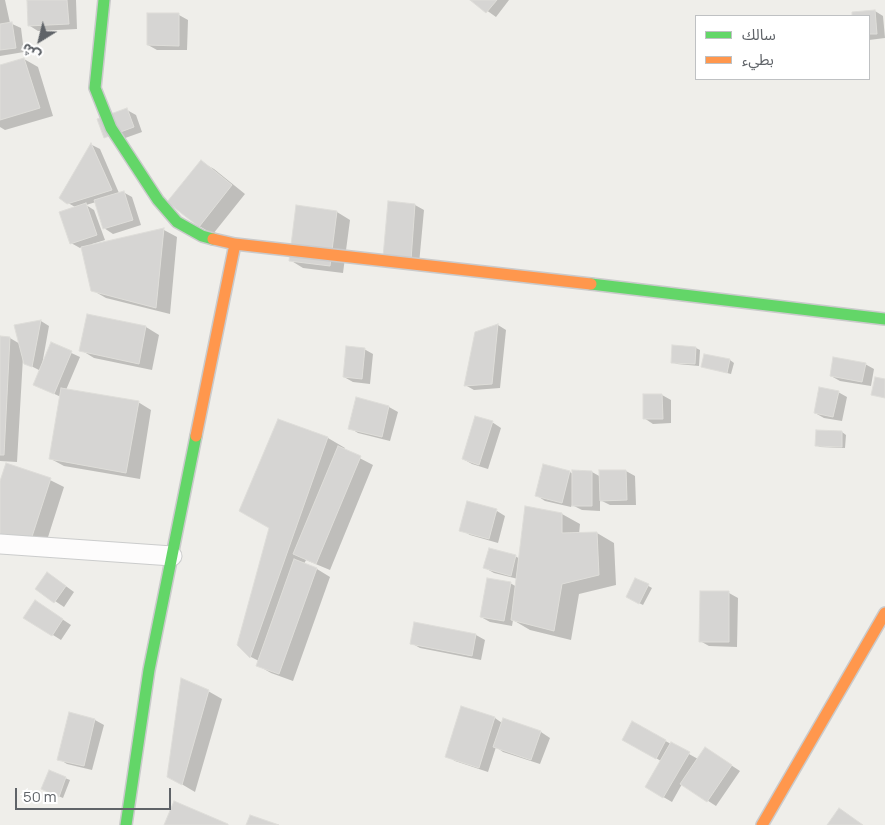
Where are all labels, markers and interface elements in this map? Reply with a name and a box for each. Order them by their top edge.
north arrow [15,15,65,65]
legend [695,15,870,80]
text: سالك [742,24,776,45]
text: ش [18,39,44,66]
text: بطيء [742,49,774,70]
scale bar [18,778,174,810]
text: 50 m [23,786,57,807]

